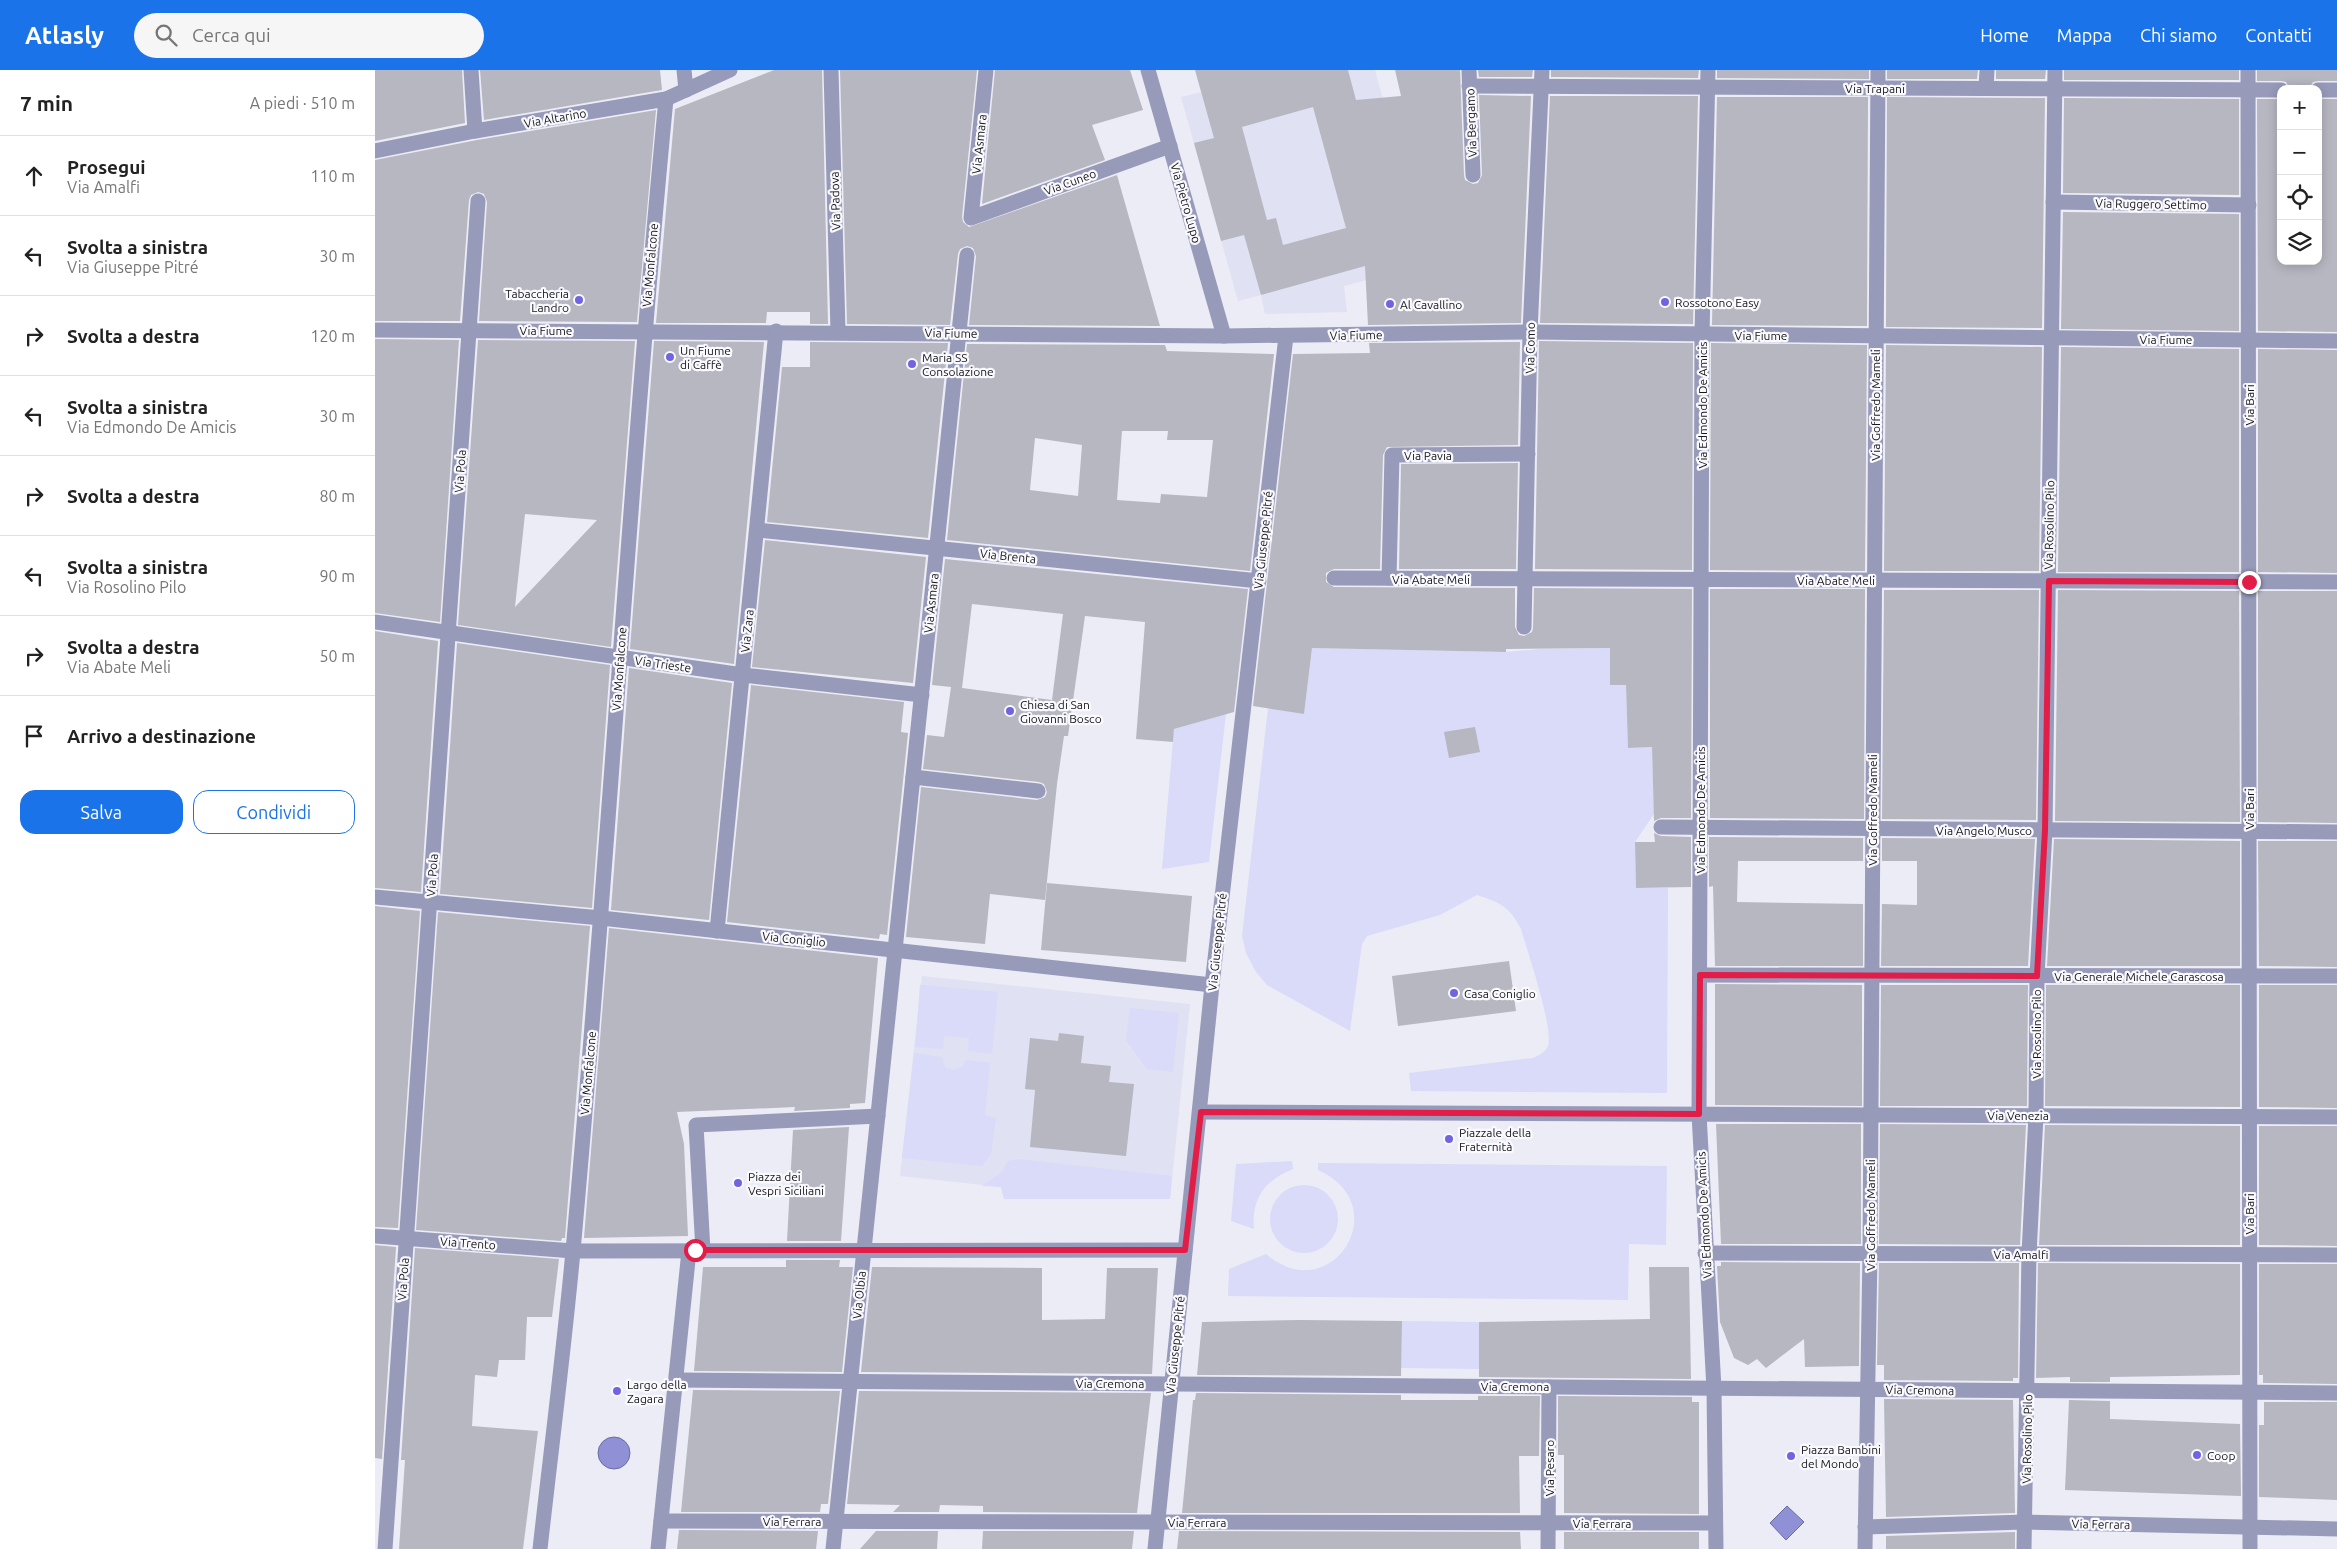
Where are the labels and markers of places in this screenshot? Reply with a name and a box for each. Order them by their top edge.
place label: Tabaccheria Landro [505,287,569,314]
marker: Tabaccheria Landro [573,294,585,306]
marker: Rossotono Easy [1659,296,1671,308]
place label: Rossotono Easy [1675,296,1759,309]
marker: Al Cavallino [1384,298,1396,310]
place label: Al Cavallino [1400,298,1462,311]
place label: Un Fiume di Caffè [680,344,731,371]
marker: Un Fiume di Caffè [664,351,676,363]
place label: Maria SS Consolazione [922,351,994,378]
marker: Maria SS Consolazione [906,358,918,370]
place label: Chiesa di San Giovanni Bosco [1020,698,1102,725]
marker: Chiesa di San Giovanni Bosco [1004,705,1016,717]
marker: Casa Coniglio [1448,987,1460,999]
place label: Casa Coniglio [1464,987,1536,1000]
place label: Piazzale della Fraternità [1459,1126,1531,1153]
marker: Piazzale della Fraternità [1443,1133,1455,1145]
place label: Piazza dei Vespri Siciliani [748,1170,824,1197]
marker: Piazza dei Vespri Siciliani [732,1177,744,1189]
place label: Largo della Zagara [627,1378,687,1405]
marker: Largo della Zagara [611,1385,623,1397]
place label: Piazza Bambini del Mondo [1801,1443,1881,1470]
marker: Coop [2191,1449,2203,1461]
place label: Coop [2207,1449,2235,1462]
marker: Piazza Bambini del Mondo [1785,1450,1797,1462]

